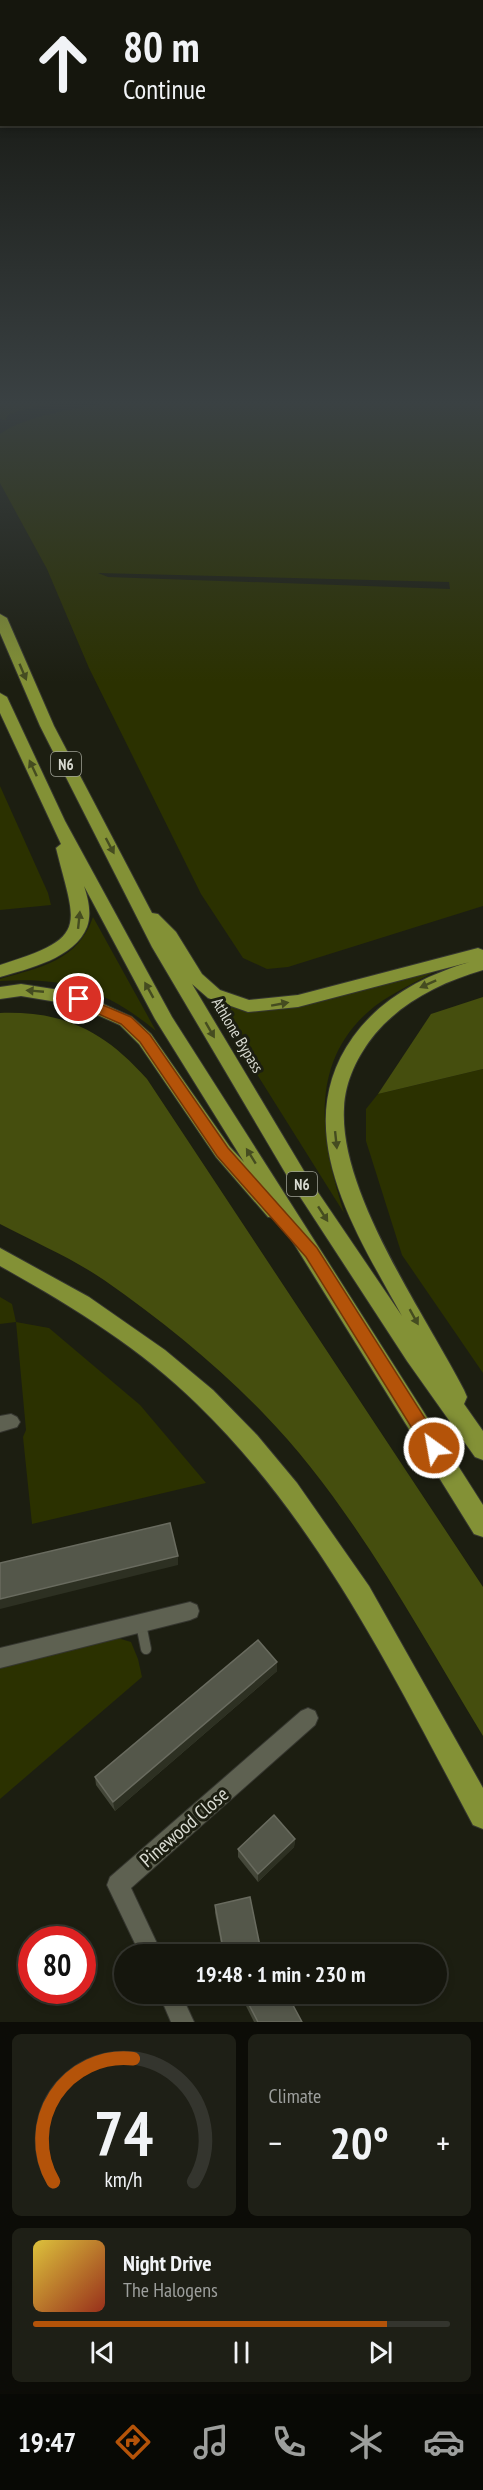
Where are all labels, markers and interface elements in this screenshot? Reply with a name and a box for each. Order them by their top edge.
text: 80 m [123,19,200,74]
icon: ahead [24,24,102,102]
text: Continue [123,72,206,106]
one-way arrow [18,663,28,681]
road number: N6 [51,752,81,776]
one-way arrow [28,759,37,776]
one-way arrow [105,838,114,855]
one-way arrow [74,910,84,929]
pin [53,973,104,1024]
one-way arrow [420,980,437,989]
icon: arrive [62,982,95,1015]
one-way arrow [144,982,154,999]
one-way arrow [25,987,44,996]
street label: Athlone Bypass [208,994,268,1076]
one-way arrow [271,999,290,1008]
one-way arrow [205,1022,216,1038]
one-way arrow [331,1131,341,1150]
one-way arrow [245,1148,256,1164]
road number: N6 [287,1172,317,1196]
one-way arrow [317,1206,328,1223]
one-way arrow [409,1309,419,1326]
position arrow [402,1416,466,1480]
street label: Pinewood Close [134,1781,234,1873]
speed limit sign: 80 [18,1926,96,2004]
text: 19:48 · 1 min · 230 m [195,1960,366,1988]
text: Climate [269,2083,321,2109]
text: 74 [94,2092,154,2173]
text: 20° [330,2113,389,2171]
text: − [269,2121,282,2164]
text: + [436,2121,450,2164]
text: km/h [105,2165,143,2193]
text: Night Drive [123,2249,212,2277]
text: The Halogens [123,2277,218,2303]
icon: previous [86,2336,119,2369]
icon: pause [225,2336,258,2369]
icon: next [364,2336,397,2369]
icon: directions [112,2421,154,2463]
icon: music [190,2421,232,2463]
icon: phone [268,2421,310,2463]
icon: climate [345,2421,387,2463]
icon: car [423,2421,465,2463]
text: 19:47 [18,2425,76,2459]

